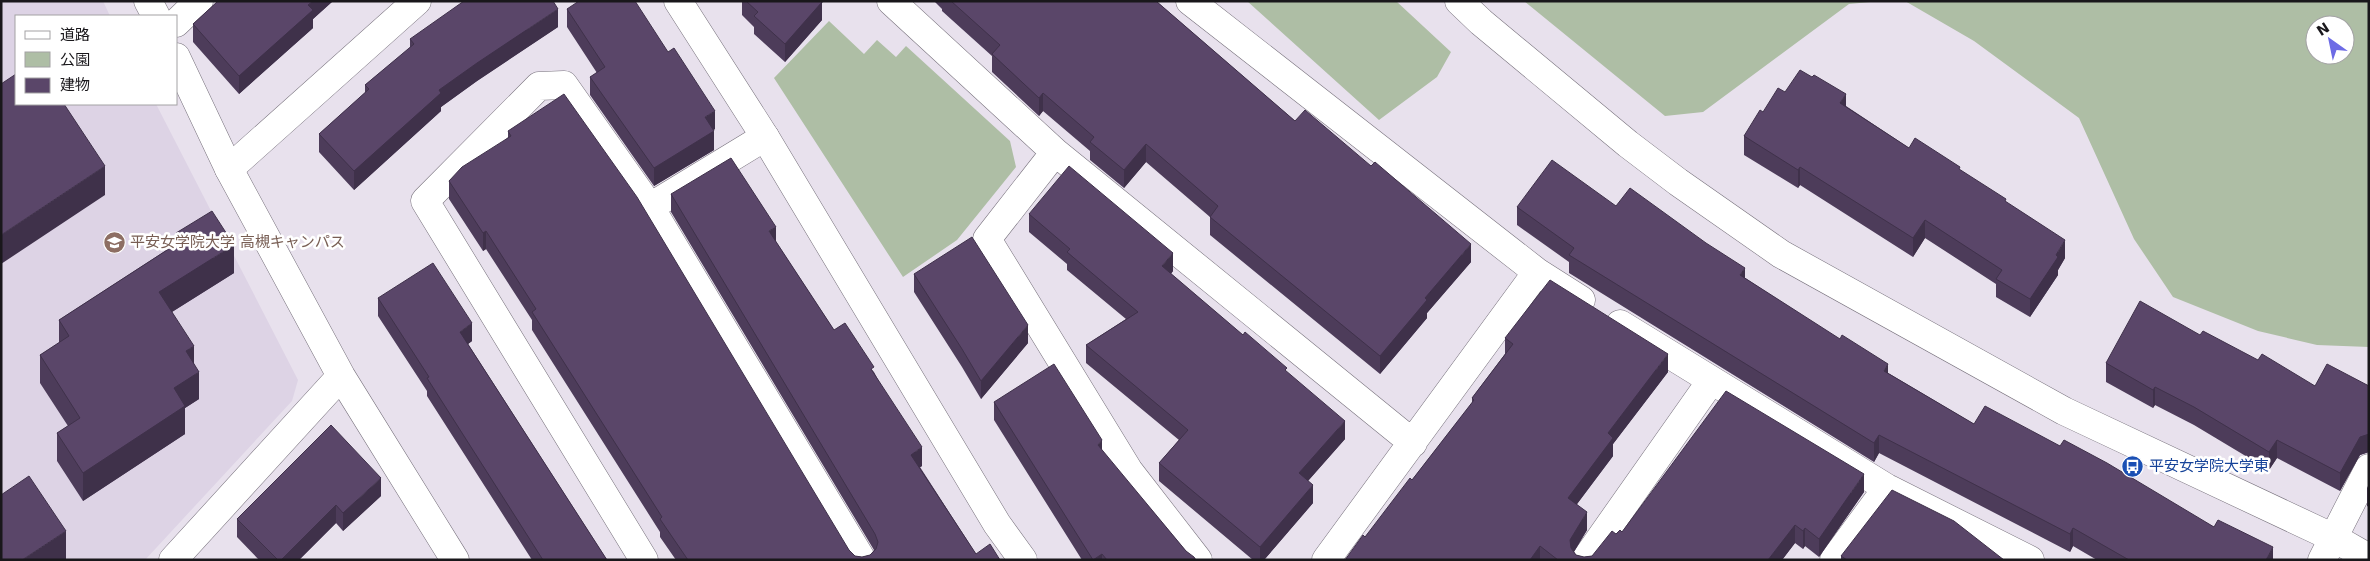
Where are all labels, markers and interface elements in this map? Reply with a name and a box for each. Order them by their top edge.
legend [15,15,178,105]
north arrow [2305,15,2355,65]
text: N [2314,19,2332,39]
text: 道路 [60,26,90,44]
text: 公園 [60,51,90,69]
text: 建物 [60,76,90,94]
school or university icon: 平安女学院大学 高槻キャンパス [102,230,126,254]
place label: 平安女学院大学 高槻キャンパス [130,233,345,251]
bus stop icon: 平安女学院大学東 [2121,454,2145,478]
place label: 平安女学院大学東 [2149,457,2269,475]

